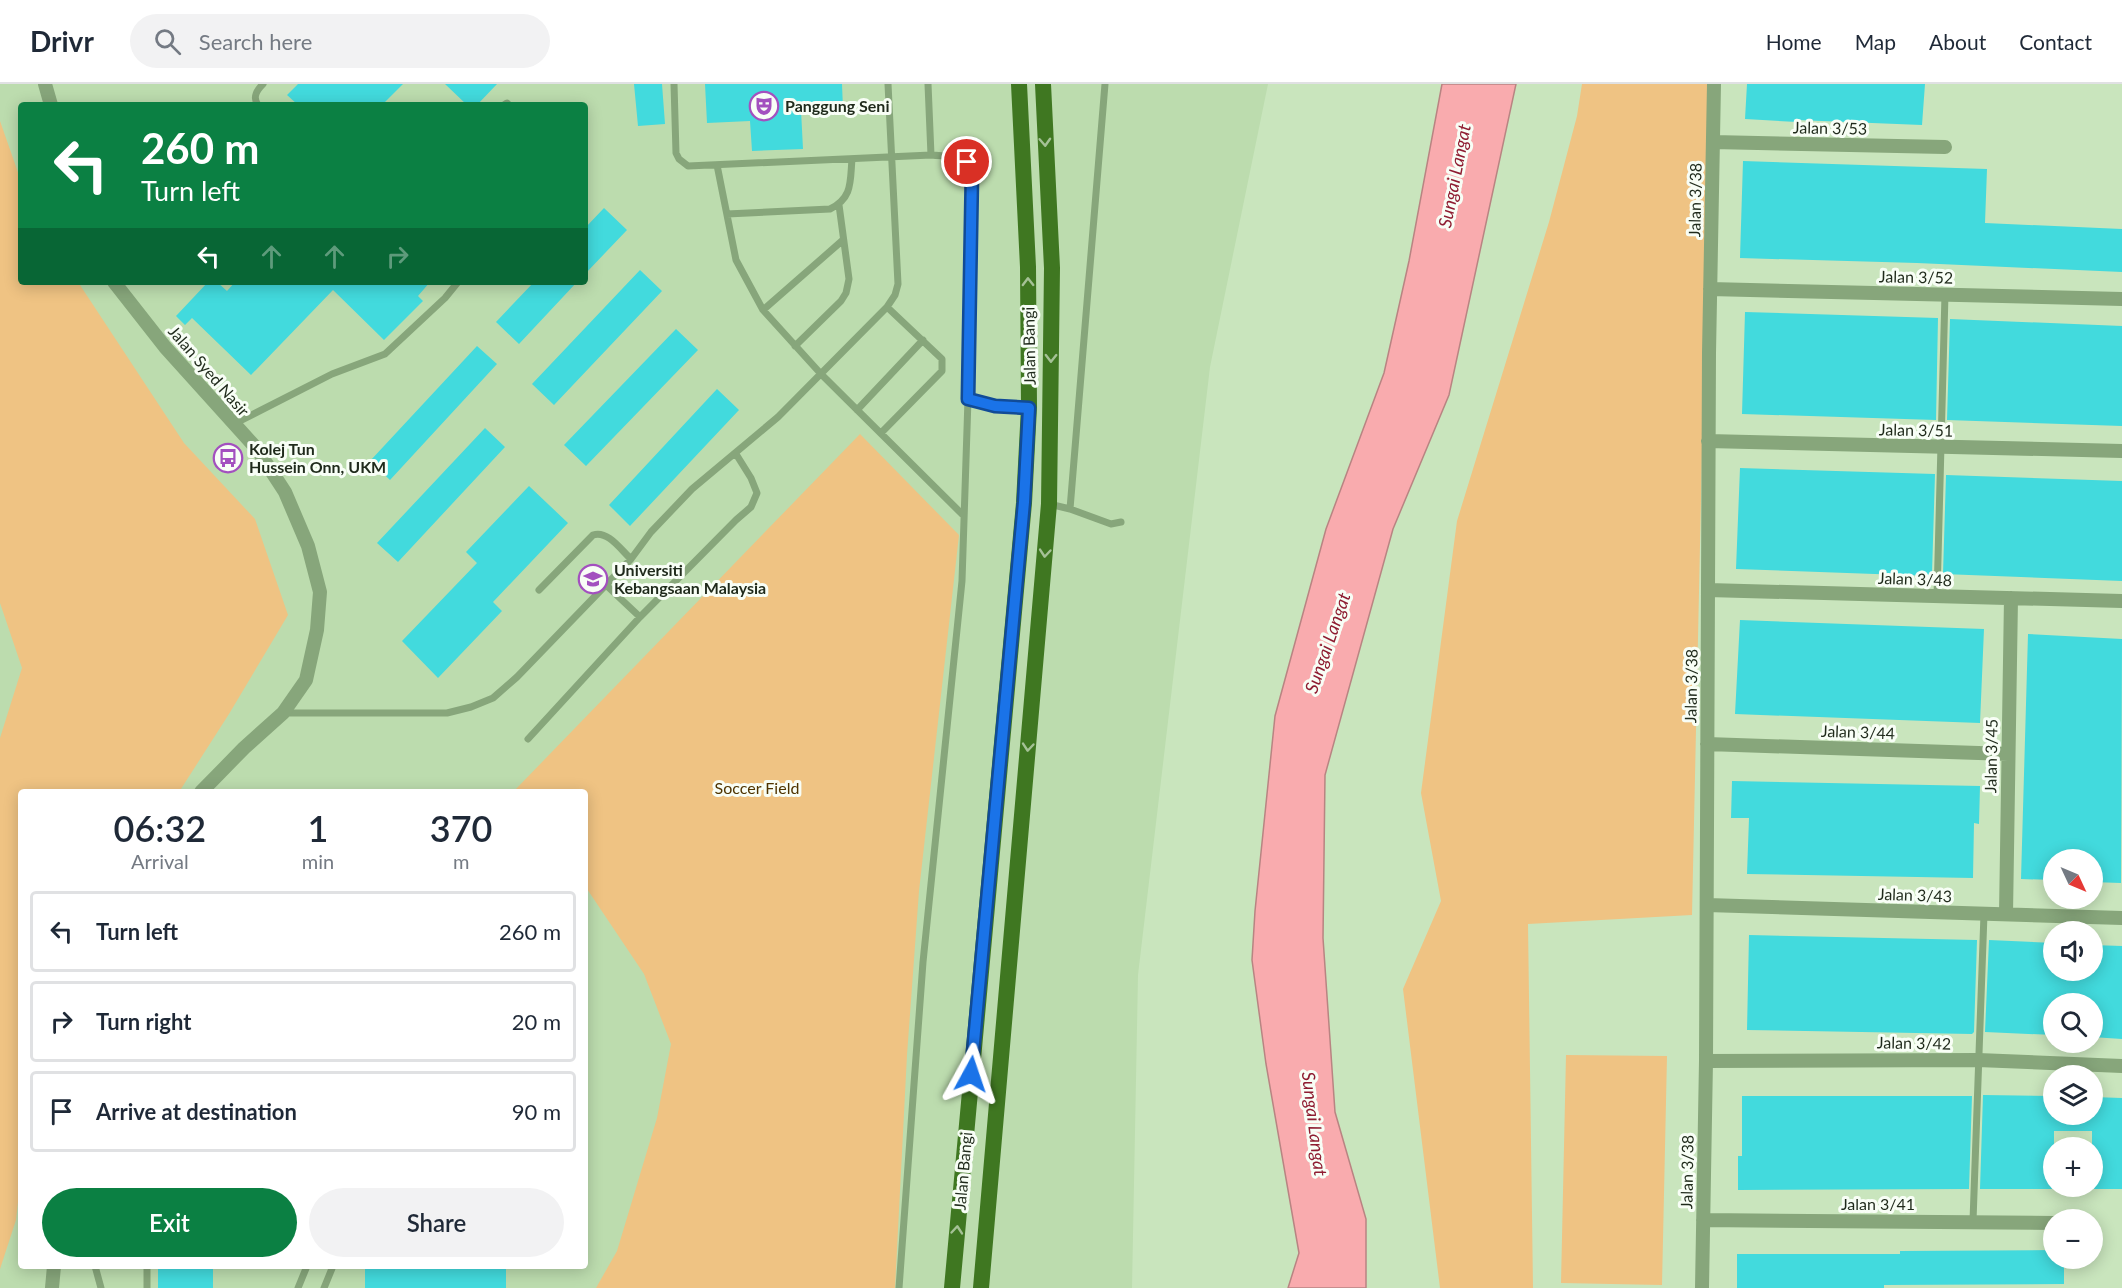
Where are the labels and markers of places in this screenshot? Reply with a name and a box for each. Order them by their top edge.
theatre icon: Panggung Seni [748,90,780,122]
place label: Panggung Seni [785,96,889,115]
pin [941,136,992,187]
place label: Kolej Tun Hussein Onn, UKM [249,439,386,476]
bus stop icon: Kolej Tun Hussein Onn, UKM [212,442,244,474]
place label: Universiti Kebangsaan Malaysia [614,560,766,597]
school or university icon: Universiti Kebangsaan Malaysia [577,563,609,595]

